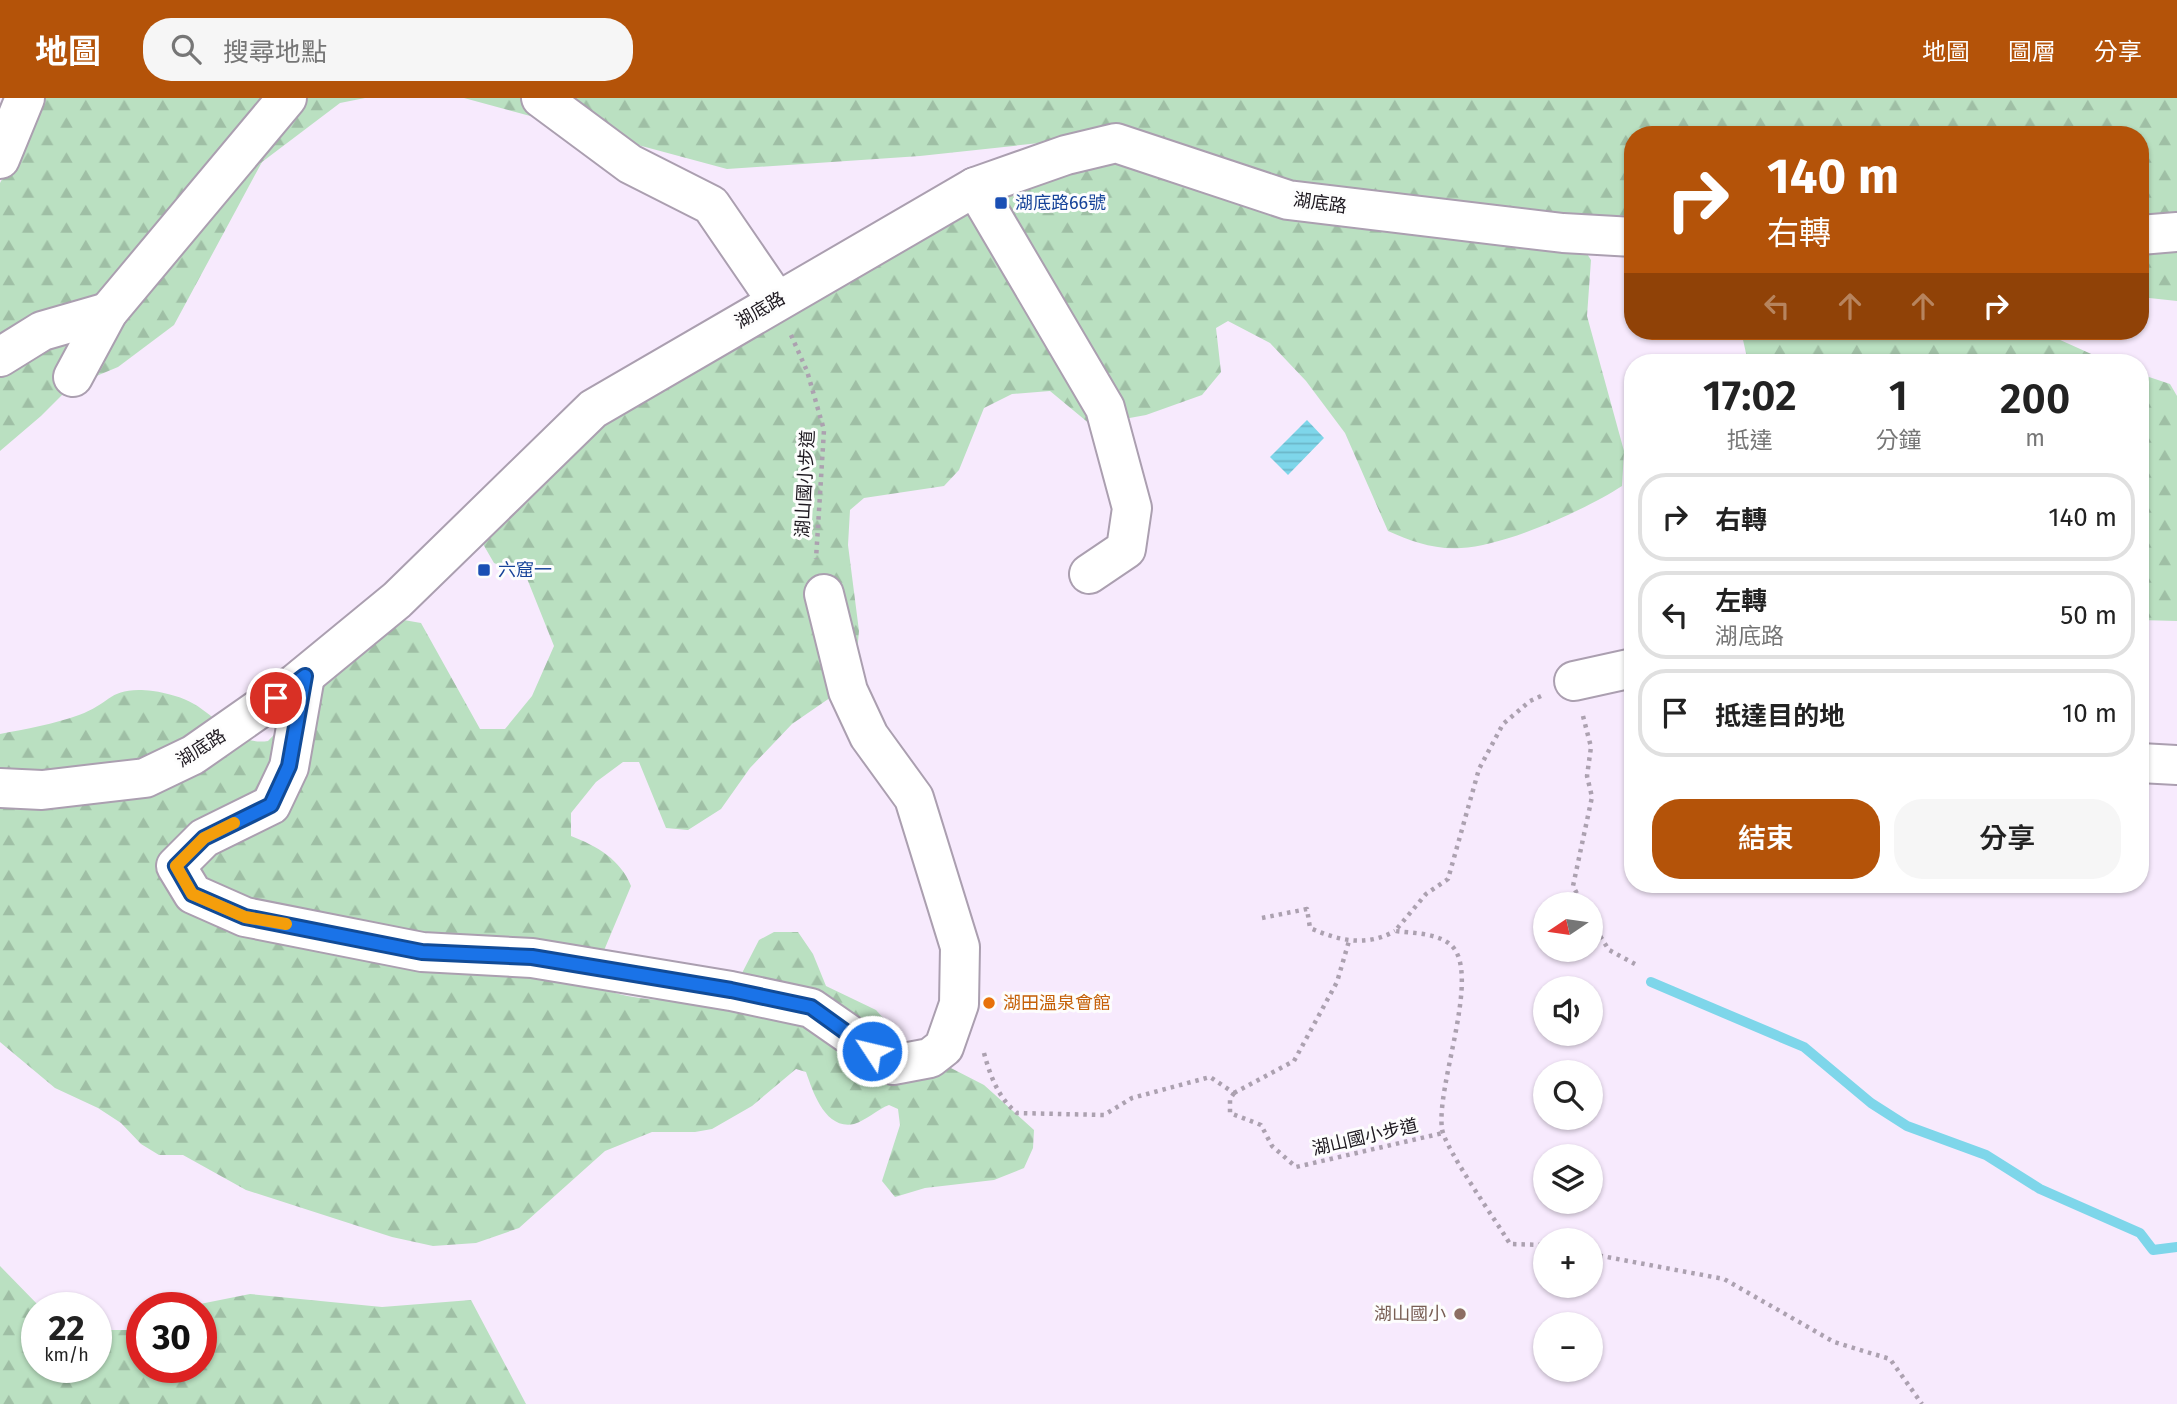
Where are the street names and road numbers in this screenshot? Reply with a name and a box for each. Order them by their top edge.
street label: 湖底路 [1292,188,1348,218]
street label: 湖底路 [731,287,789,333]
street label: 湖山國小步道 [791,429,819,539]
street label: 湖底路 [172,724,230,772]
street label: 湖山國小步道 [1310,1114,1420,1160]

